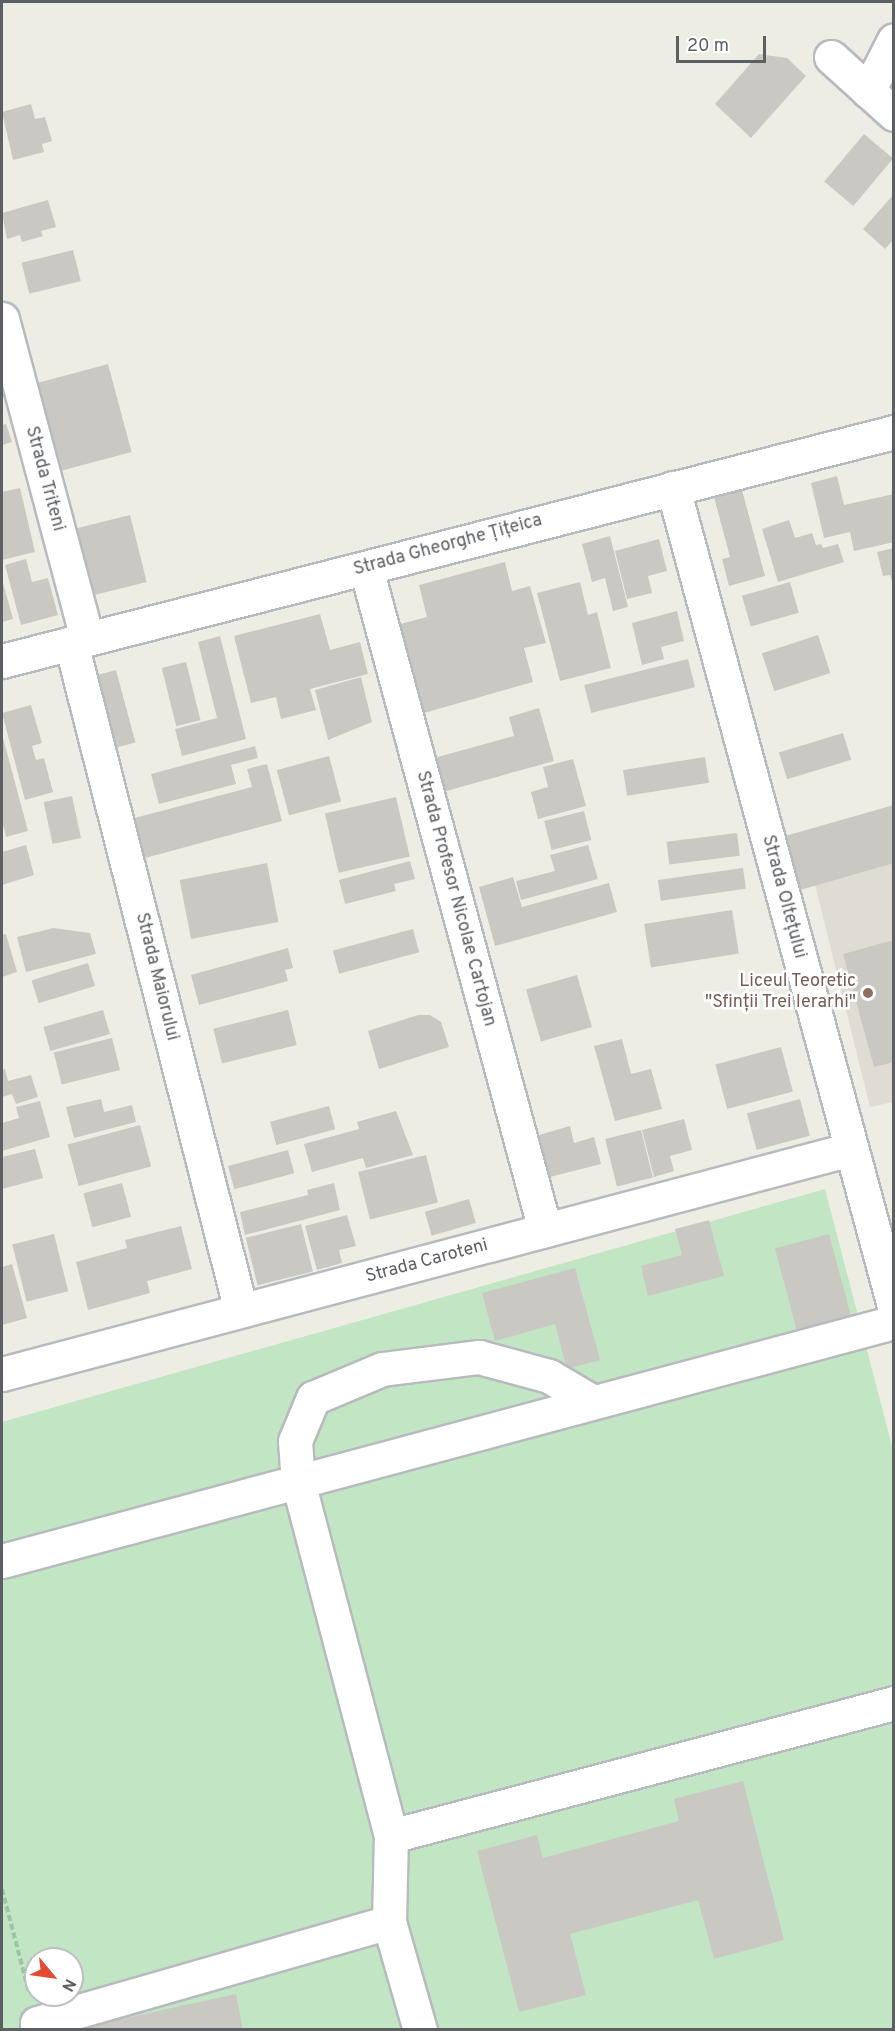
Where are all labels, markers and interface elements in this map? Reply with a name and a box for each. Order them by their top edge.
scale bar [679,24,769,62]
text: 20 m [687,35,729,58]
street label: Strada Triteni [20,424,68,534]
street label: Strada Gheorghe Țițeica [351,510,545,582]
street label: Strada Profesor Nicolae Cartojan [410,769,500,1029]
street label: Strada Oltețului [756,833,810,961]
street label: Strada Maiorului [130,911,182,1043]
place label: Liceul Teoretic "Sfinții Trei Ierarhi" [704,972,856,1014]
marker: Liceul Teoretic "Sfinții Trei Ierarhi" [861,986,875,1000]
street label: Strada Caroteni [363,1235,491,1289]
north arrow [24,1947,84,2007]
text: N [56,1975,80,1995]

